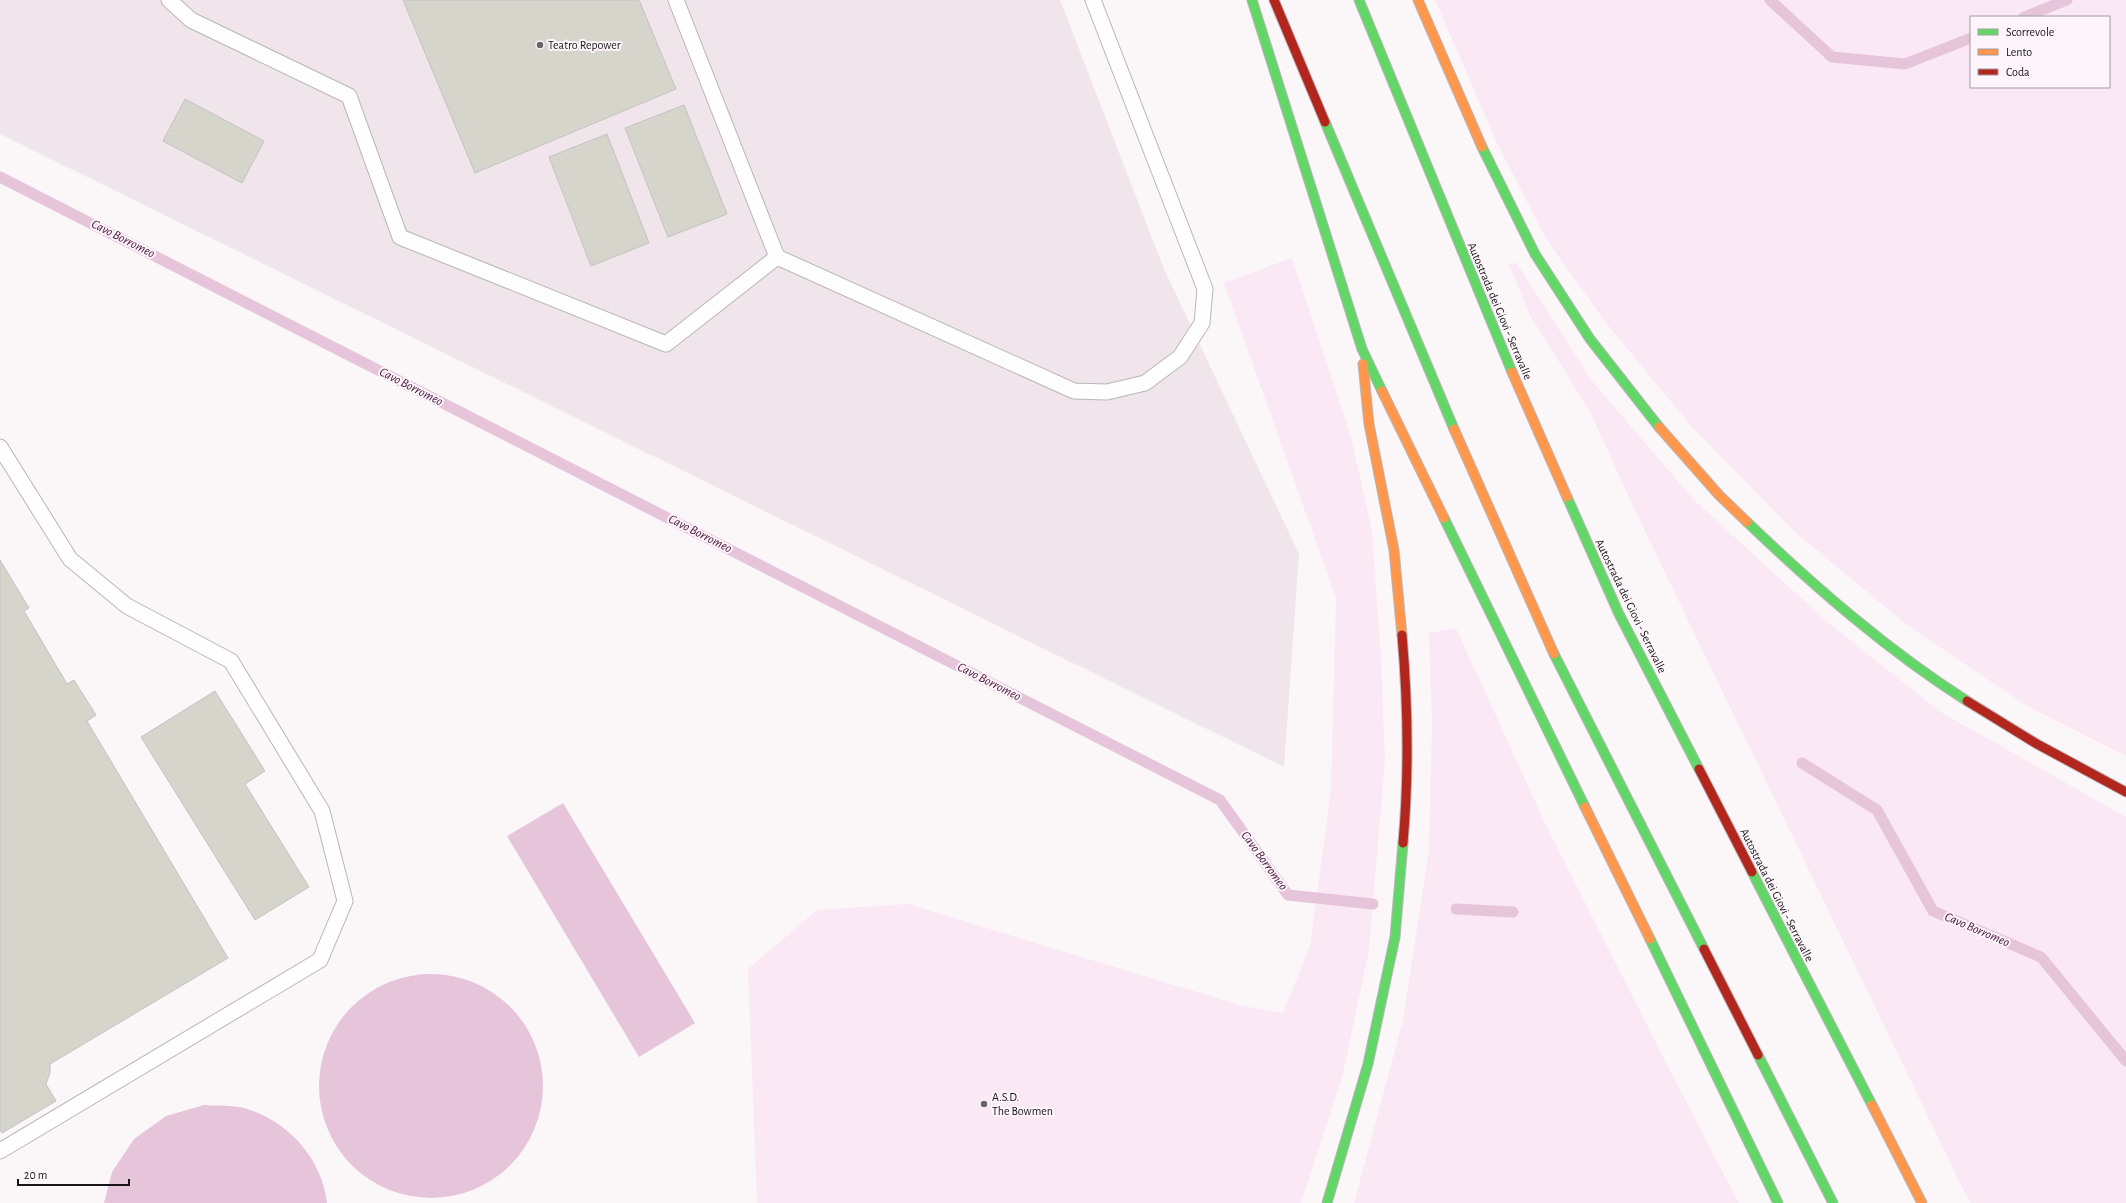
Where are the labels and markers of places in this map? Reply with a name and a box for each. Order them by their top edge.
place label: Teatro Repower [548,39,621,51]
marker: Teatro Repower [535,40,545,50]
place label: A.S.D. The Bowmen [992,1091,1053,1117]
marker: A.S.D. The Bowmen [979,1099,989,1109]

